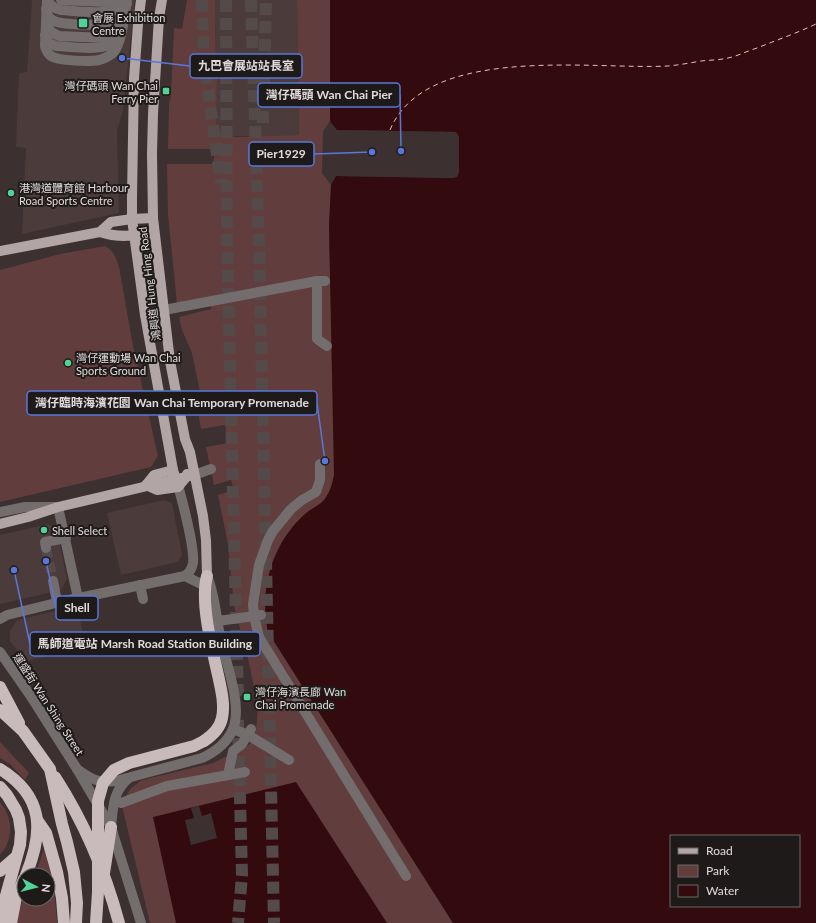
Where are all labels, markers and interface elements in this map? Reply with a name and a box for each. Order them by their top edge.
place label: 會展 Exhibition Centre [92,11,165,37]
marker: 會展 Exhibition Centre [77,17,89,29]
callout: 九巴會展站站長室 [190,54,302,78]
text: 九巴會展站站長室 [198,58,294,73]
place label: 灣仔碼頭 Wan Chai Ferry Pier [64,79,158,105]
callout: 灣仔碼頭 Wan Chai Pier [258,83,400,107]
marker: 灣仔碼頭 Wan Chai Ferry Pier [161,86,171,96]
text: 灣仔碼頭 Wan Chai Pier [266,87,393,102]
callout: Pier1929 [249,142,314,166]
text: Pier1929 [256,146,306,161]
place label: 港灣道體育館 Harbour Road Sports Centre [19,181,128,207]
marker: 港灣道體育館 Harbour Road Sports Centre [6,188,16,198]
street label: 鴻興道 Hung Hing Road [136,226,162,342]
place label: 灣仔運動場 Wan Chai Sports Ground [76,351,181,377]
marker: 灣仔運動場 Wan Chai Sports Ground [63,358,73,368]
callout: 灣仔臨時海濱花園 Wan Chai Temporary Promenade [27,391,317,415]
text: 灣仔臨時海濱花園 Wan Chai Temporary Promenade [35,395,310,410]
place label: Shell Select [52,524,107,537]
marker: Shell Select [39,525,49,535]
callout: Shell [56,596,98,620]
text: Shell [64,600,90,615]
callout: 馬師道電站 Marsh Road Station Building [30,632,260,656]
text: 馬師道電站 Marsh Road Station Building [38,636,253,651]
street label: 運盛街 Wan Shing Street [11,650,87,758]
place label: 灣仔海濱長廊 Wan Chai Promenade [255,685,346,711]
marker: 灣仔海濱長廊 Wan Chai Promenade [242,692,252,702]
legend [670,835,800,907]
text: Road [706,843,733,858]
text: Park [706,863,730,878]
north arrow [16,867,56,907]
text: N [39,883,53,893]
text: Water [706,883,739,898]

